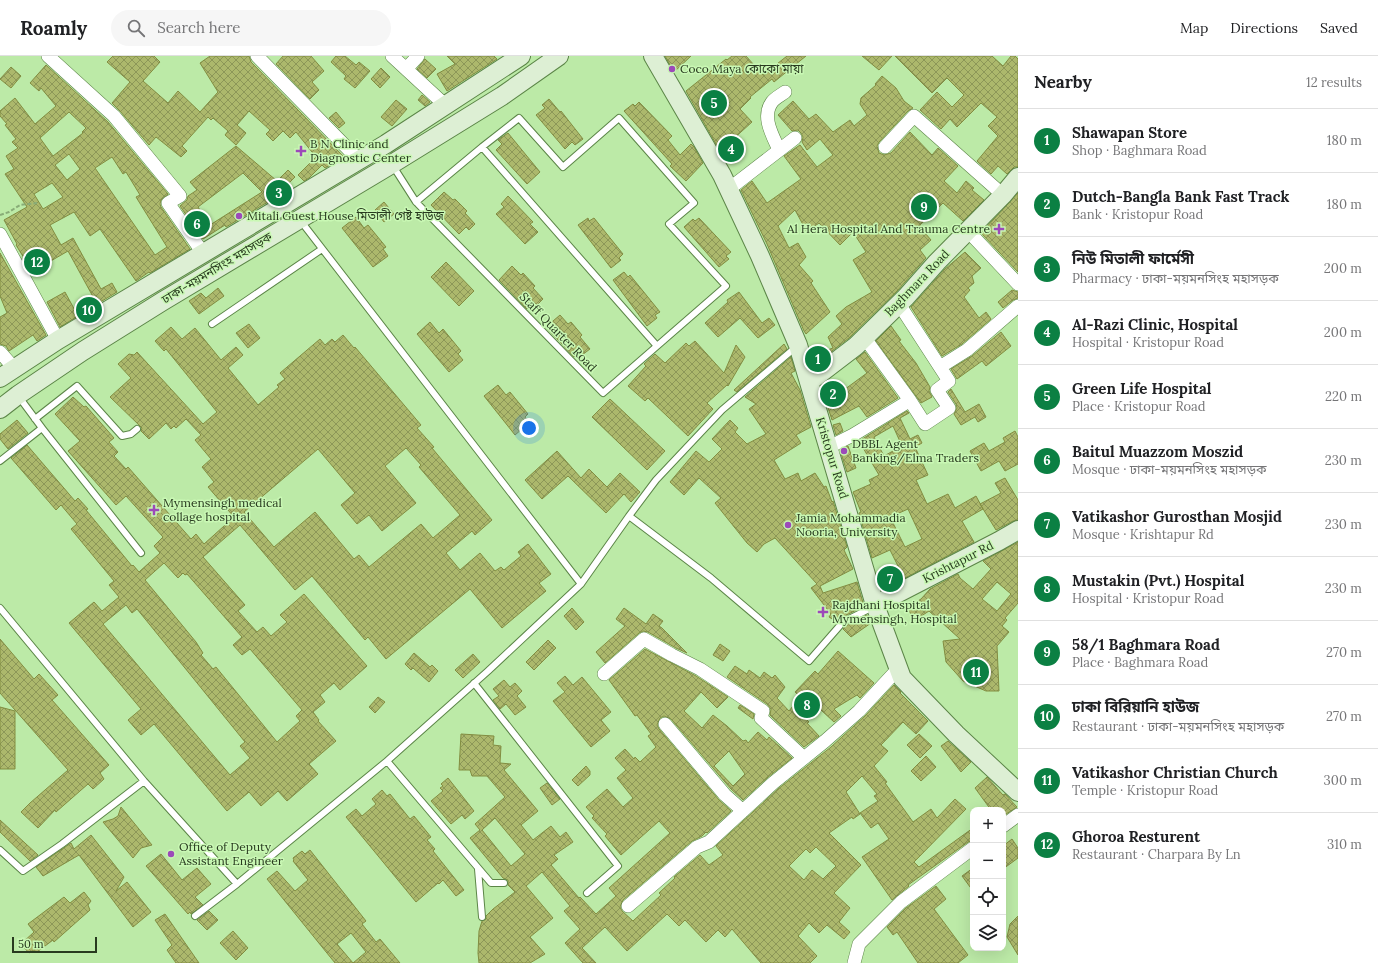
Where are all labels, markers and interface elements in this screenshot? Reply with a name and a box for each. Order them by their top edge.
search box [111,10,391,46]
text: Roamly [20,16,87,40]
icon: search [125,17,147,39]
text: Search here [157,18,241,37]
text: Map [1180,19,1208,37]
text: Directions [1230,19,1298,37]
text: Saved [1320,19,1358,37]
place label: Coco Maya কোকো মায়া [680,61,804,76]
marker: Coco Maya কোকো মায়া [667,64,677,74]
text: Nearby [1034,71,1092,93]
text: 12 results [1306,74,1362,91]
pin: 5 [701,88,727,118]
text: Shawapan Store [1072,123,1187,142]
text: 1 [1044,132,1050,149]
text: 180 m [1327,132,1362,149]
pin: 4 [718,134,744,164]
place label: B N Clinic and Diagnostic Center [310,136,412,165]
text: Shop · Baghmara Road [1072,142,1207,159]
marker: B N Clinic and Diagnostic Center [295,145,307,157]
pin: 3 [266,178,292,208]
text: Dutch-Bangla Bank Fast Track [1072,187,1289,206]
pin: 9 [911,192,937,222]
text: 2 [1044,196,1050,213]
text: 180 m [1327,196,1362,213]
text: Bank · Kristopur Road [1072,206,1203,223]
place label: Mitali Guest House মিতালী গেষ্ট হাউজ [247,208,444,223]
pin: 6 [184,209,210,239]
marker: Mitali Guest House মিতালী গেষ্ট হাউজ [234,211,244,221]
place label: Al Hera Hospital And Trauma Centre [786,221,990,236]
marker: Al Hera Hospital And Trauma Centre [993,223,1005,235]
street label: ঢাকা-ময়মনসিংহ মহাসড়ক [158,229,275,307]
street label: Baghmara Road [881,246,952,319]
pin: 12 [24,247,50,277]
text: নিউ মিতালী ফার্মেসী [1072,249,1194,268]
text: 3 [1043,260,1051,277]
text: 200 m [1324,260,1362,277]
text: Pharmacy · ঢাকা-ময়মনসিংহ মহাসড়ক [1072,270,1279,287]
street label: Staff Quarter Road [517,289,600,374]
pin: 10 [76,295,102,325]
text: Al-Razi Clinic, Hospital [1072,315,1238,334]
text: 4 [1043,324,1051,341]
text: 200 m [1324,324,1362,341]
text: Hospital · Kristopur Road [1072,334,1224,351]
pin: 1 [805,344,831,374]
pin: 2 [820,379,846,409]
text: Green Life Hospital [1072,379,1211,398]
text: 5 [1043,388,1051,405]
text: 220 m [1325,388,1362,405]
text: Place · Kristopur Road [1072,398,1206,415]
street label: Kristopur Road [813,415,852,500]
your location [519,418,539,438]
place label: DBBL Agent Banking/Elma Traders [852,436,979,466]
text: Baitul Muazzom Moszid [1072,442,1243,461]
marker: DBBL Agent Banking/Elma Traders [839,446,849,456]
text: 6 [1043,452,1051,469]
text: 230 m [1325,452,1362,469]
text: Mosque · ঢাকা-ময়মনসিংহ মহাসড়ক [1072,461,1266,478]
place label: Mymensingh medical collage hospital [163,495,282,524]
marker: Mymensingh medical collage hospital [148,504,160,516]
text: Vatikashor Gurosthan Mosjid [1072,507,1282,526]
place label: Jamia Mohammadia Nooria, University [795,510,906,539]
text: 7 [1044,516,1050,533]
text: 230 m [1325,516,1362,533]
marker: Jamia Mohammadia Nooria, University [783,520,793,530]
text: Mosque · Krishtapur Rd [1072,526,1214,543]
street label: Krishtapur Rd [920,537,996,586]
pin: 7 [877,564,903,594]
text: Mustakin (Pvt.) Hospital [1072,571,1244,590]
text: 8 [1043,580,1051,597]
text: 230 m [1325,580,1362,597]
text: Hospital · Kristopur Road [1072,590,1224,607]
place label: Rajdhani Hospital Mymensingh, Hospital [832,597,957,626]
marker: Rajdhani Hospital Mymensingh, Hospital [817,606,829,618]
text: 58/1 Baghmara Road [1072,635,1220,654]
text: 9 [1043,644,1051,661]
text: 270 m [1326,644,1362,661]
text: Place · Baghmara Road [1072,654,1208,671]
pin: 11 [963,657,989,687]
pin: 8 [794,690,820,720]
text: ঢাকা বিরিয়ানি হাউজ [1072,697,1199,716]
text: 10 [1040,708,1054,725]
text: 270 m [1326,708,1362,725]
text: Restaurant · ঢাকা-ময়মনসিংহ মহাসড়ক [1072,718,1284,735]
text: Vatikashor Christian Church [1072,763,1278,782]
text: 11 [1042,772,1052,789]
text: 300 m [1324,772,1362,789]
text: Temple · Kristopur Road [1072,782,1218,799]
map controls [970,807,1006,951]
button: + [970,807,1006,843]
text: Ghoroa Resturent [1072,827,1200,846]
text: 12 [1041,836,1053,853]
text: 310 m [1327,836,1362,853]
place label: Office of Deputy Assistant Engineer [178,839,284,868]
button: − [970,843,1006,879]
text: Restaurant · Charpara By Ln [1072,846,1241,863]
marker: Office of Deputy Assistant Engineer [166,849,176,859]
button: locate [970,879,1006,915]
button: layers [970,915,1006,951]
scale bar [12,935,97,954]
text: 50 m [18,937,44,951]

